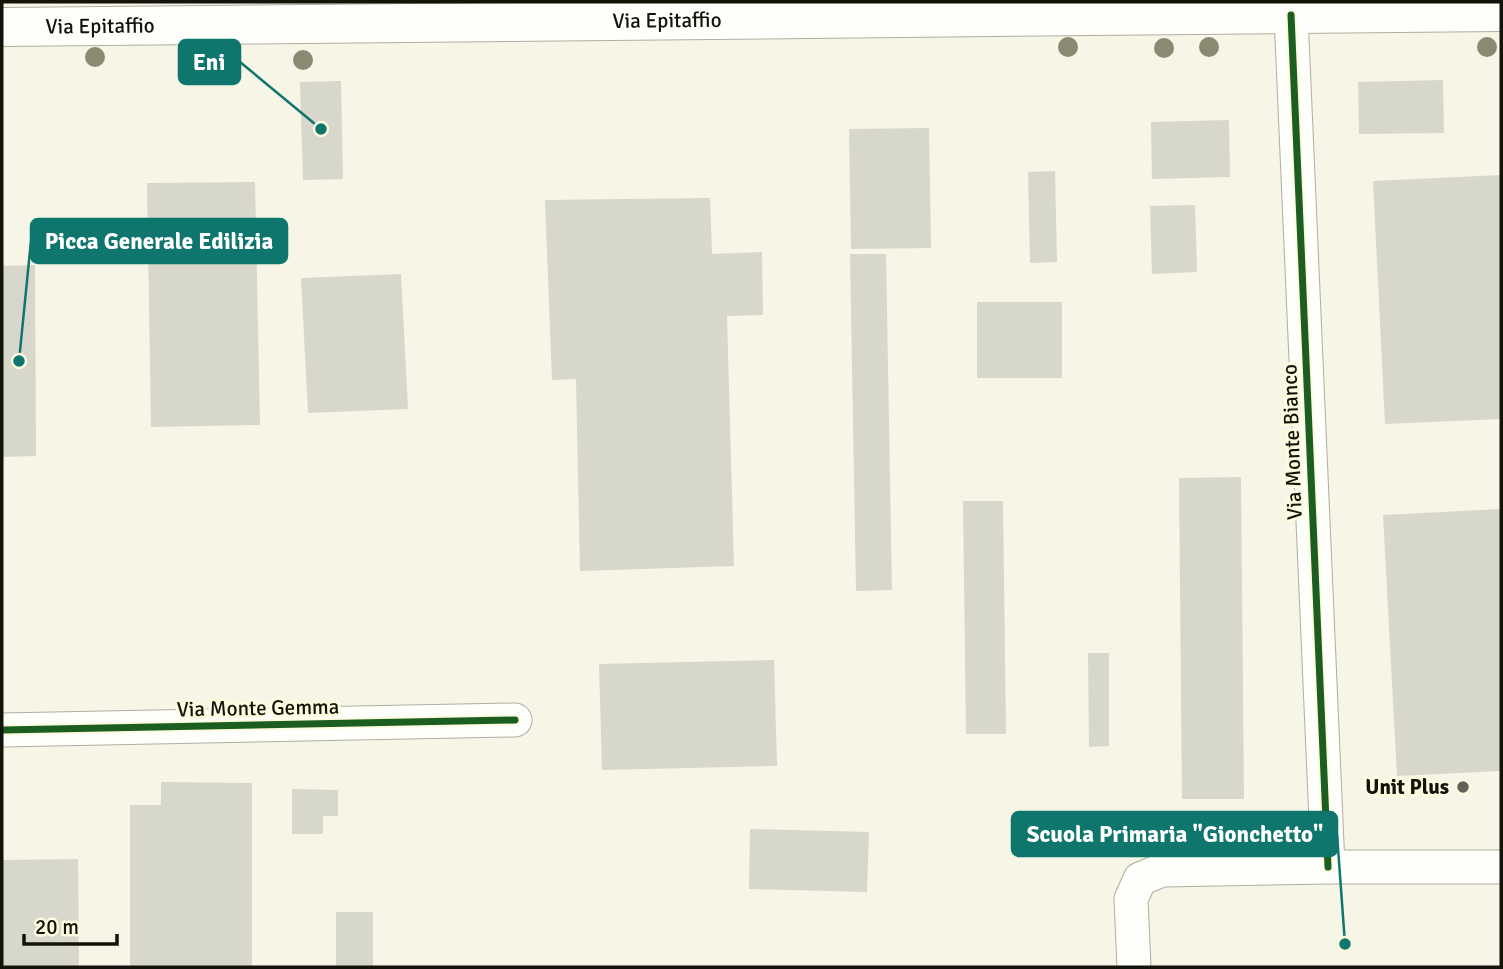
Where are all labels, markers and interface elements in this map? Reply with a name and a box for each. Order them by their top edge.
street label: Via Epitaffio [612,7,722,34]
street label: Via Epitaffio [45,12,155,40]
callout: Eni [179,40,240,84]
text: Eni [193,48,225,77]
callout: Picca Generale Edilizia [31,219,287,263]
text: Picca Generale Edilizia [45,227,273,256]
street label: Via Monte Bianco [1276,364,1308,520]
street label: Via Monte Gemma [176,694,340,722]
place label: Unit Plus [1365,774,1449,800]
marker: Unit Plus [1455,779,1471,795]
callout: Scuola Primaria "Gionchetto" [1012,812,1337,856]
text: Scuola Primaria "Gionchetto" [1027,820,1323,849]
scale bar [24,902,117,946]
text: 20 m [35,914,79,940]

